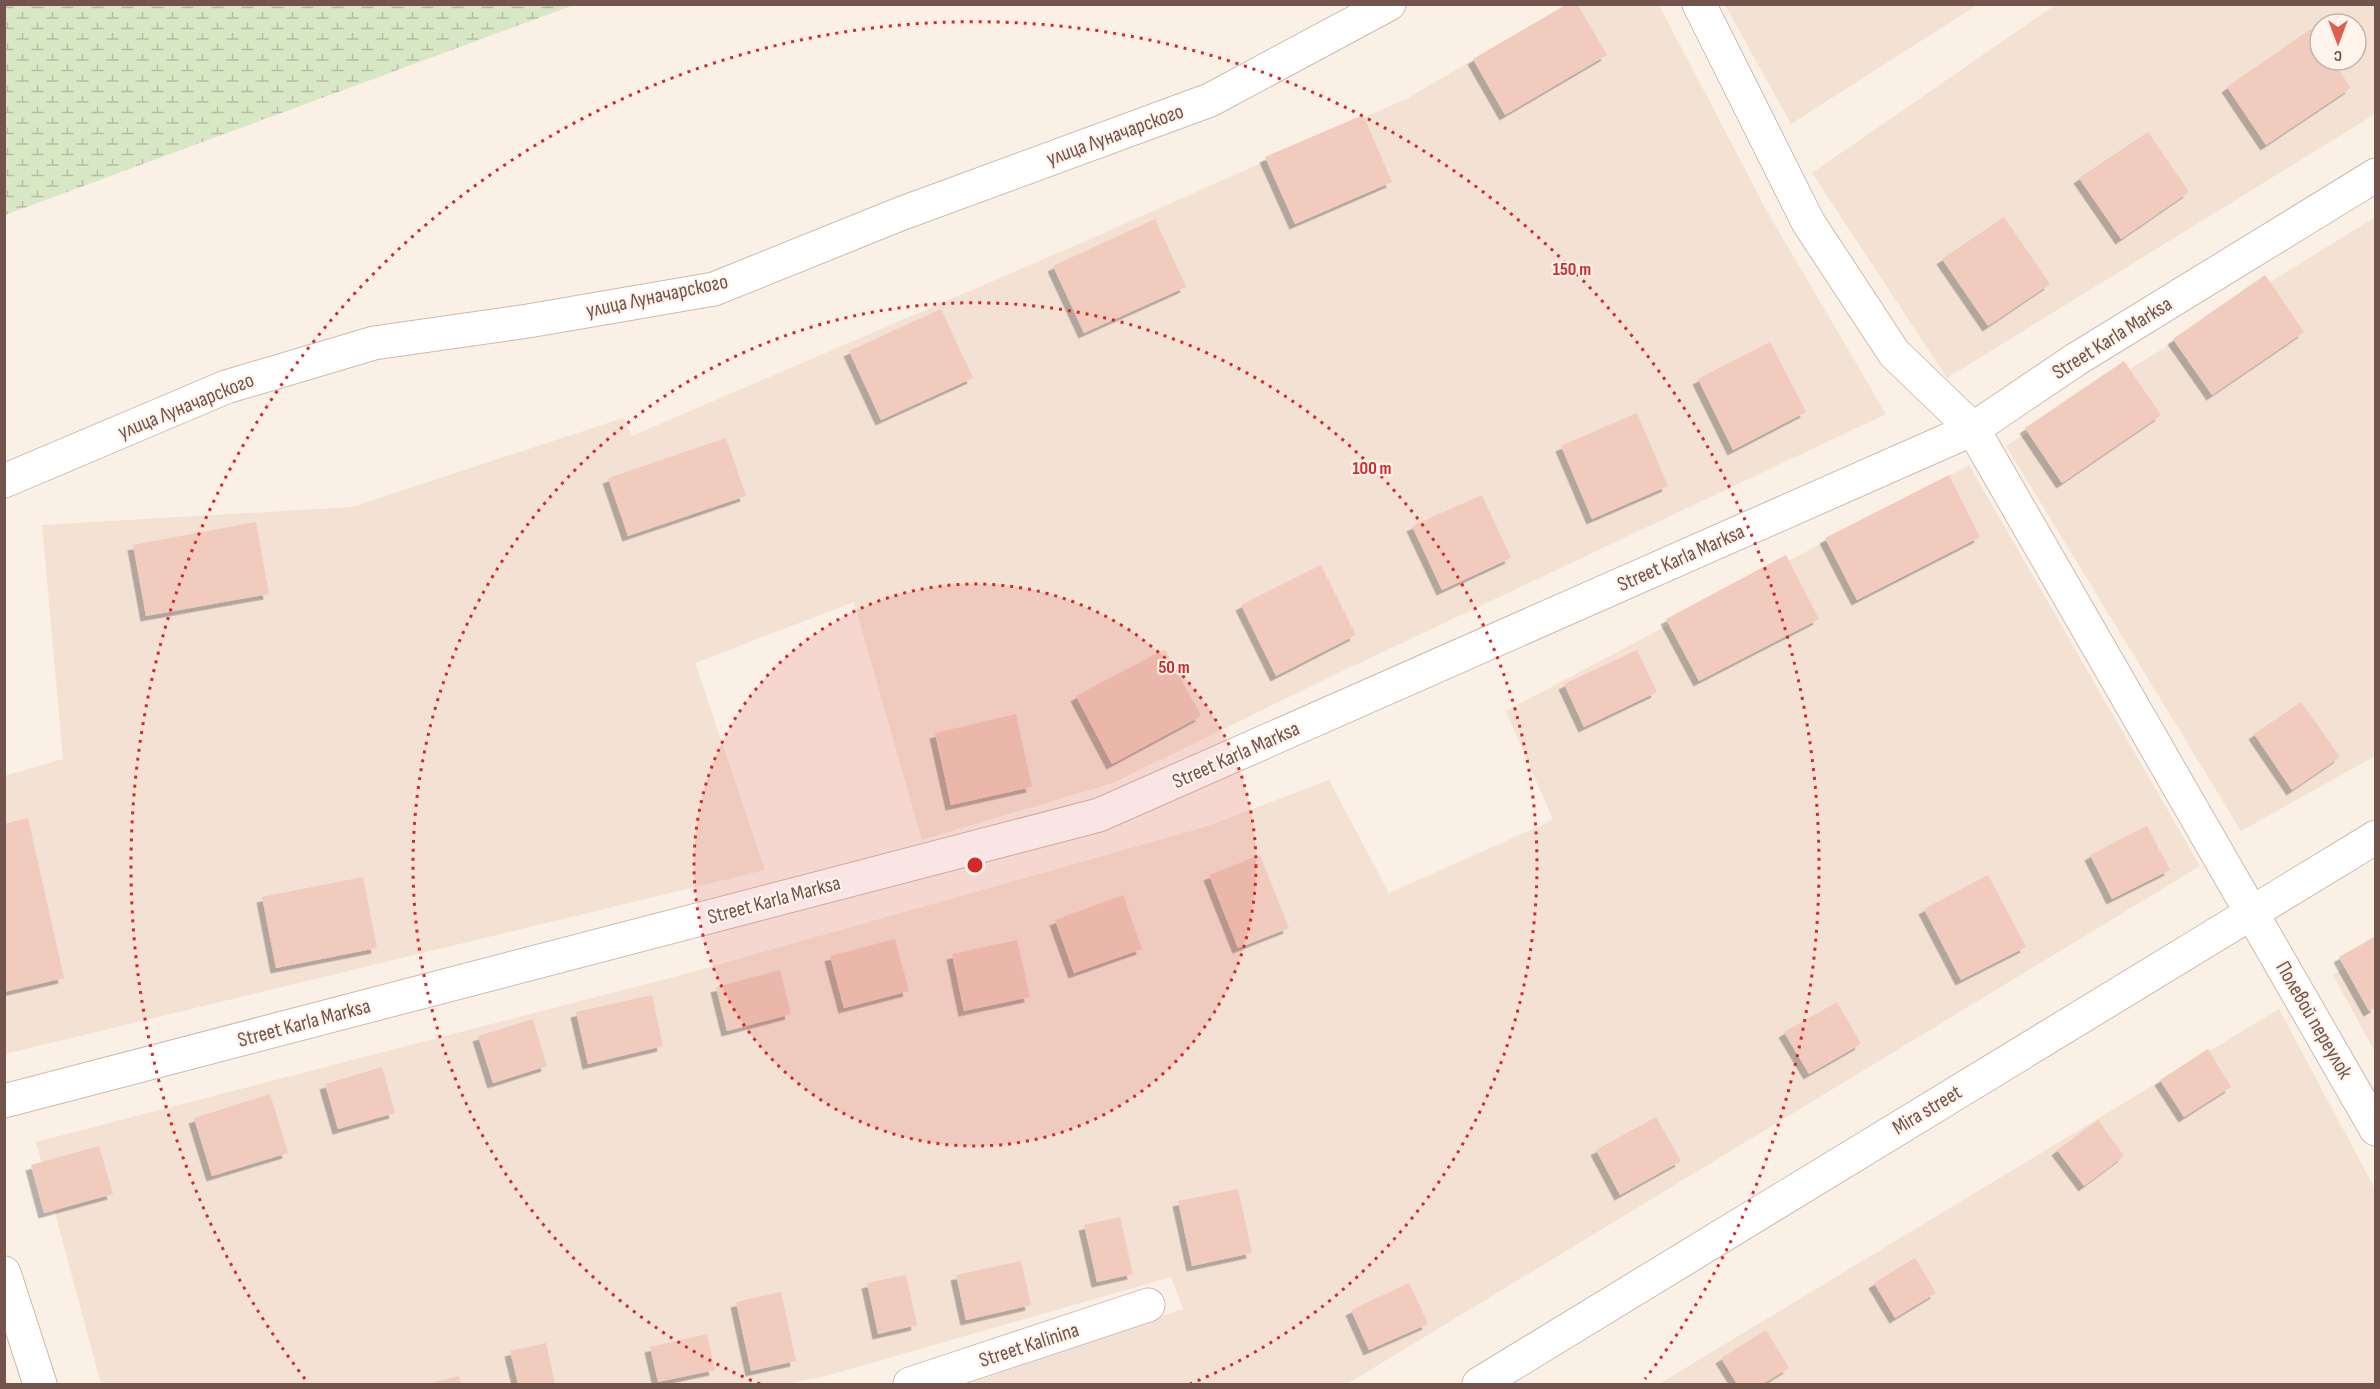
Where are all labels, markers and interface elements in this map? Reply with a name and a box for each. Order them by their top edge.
north arrow [2308,12,2368,72]
text: С [2334,46,2342,65]
street label: улица Луначарского [1043,99,1187,171]
text: 150 m [1553,259,1591,280]
street label: улица Луначарского [584,269,730,323]
street label: Street Karla Marksa [2048,291,2176,385]
street label: улица Луначарского [114,367,258,445]
text: 100 m [1353,458,1392,479]
street label: Street Karla Marksa [1614,519,1748,597]
text: 50 m [1158,657,1190,678]
street label: Street Karla Marksa [1169,716,1303,794]
centre of rings [965,855,985,875]
street label: Street Karla Marksa [705,870,843,930]
street label: Полевой переулок [2270,957,2358,1083]
street label: Street Karla Marksa [235,993,373,1053]
street label: Mira street [1888,1080,1966,1140]
street label: Street Kalinina [976,1317,1082,1373]

